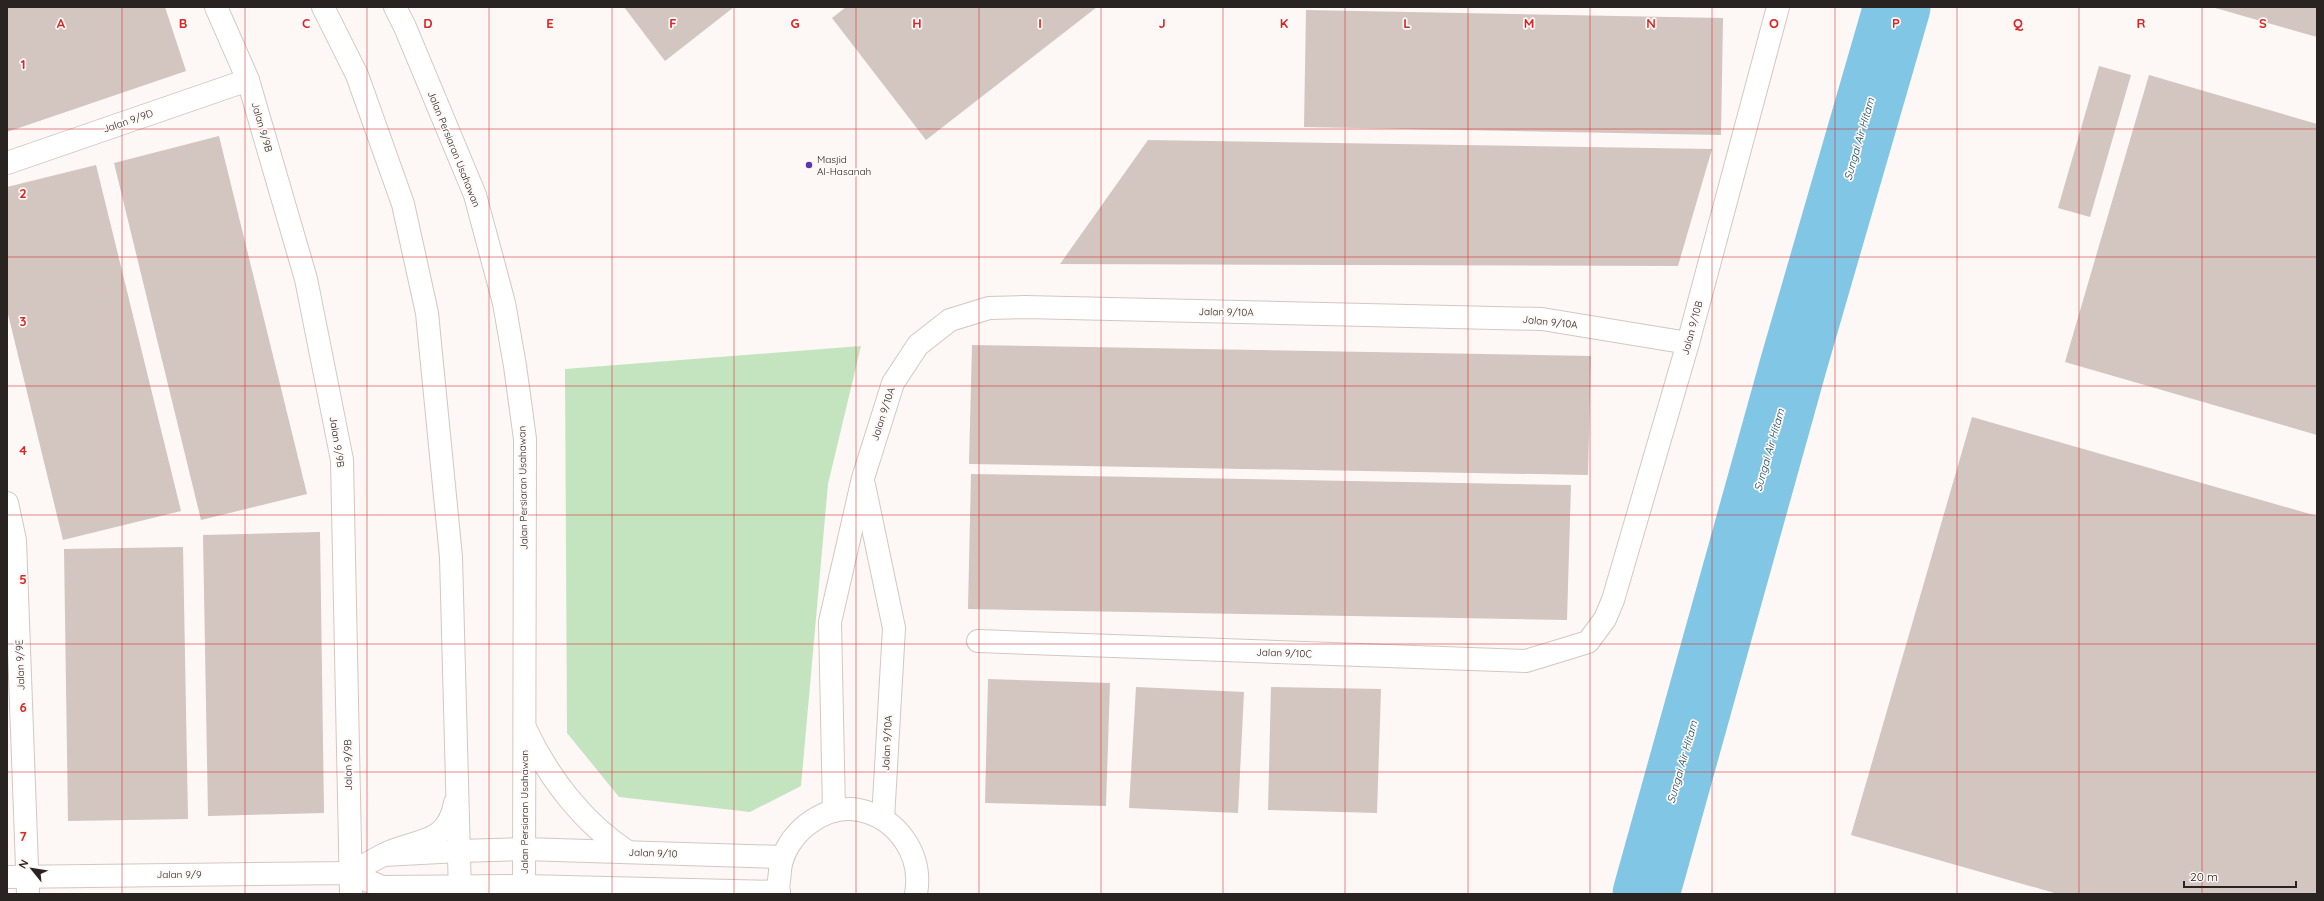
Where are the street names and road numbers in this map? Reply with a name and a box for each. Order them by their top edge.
street label: Jalan Persiaran Usahawan [425,89,483,209]
street label: Jalan 9/9B [249,100,275,154]
street label: Jalan 9/9D [101,106,155,136]
street label: Jalan 9/10B [1679,299,1706,357]
street label: Jalan 9/10A [1198,305,1254,319]
street label: Jalan 9/10A [1522,313,1579,331]
street label: Jalan 9/10A [868,385,898,442]
street label: Jalan 9/9B [327,416,348,469]
street label: Jalan Persiaran Usahawan [515,426,531,550]
street label: Jalan 9/9E [13,639,27,691]
street label: Jalan 9/10C [1256,646,1312,660]
street label: Jalan 9/10A [879,714,895,771]
street label: Jalan 9/9B [341,739,355,791]
street label: Jalan Persiaran Usahawan [518,750,531,874]
street label: Jalan 9/10 [628,846,678,860]
street label: Jalan 9/9 [156,868,202,881]

